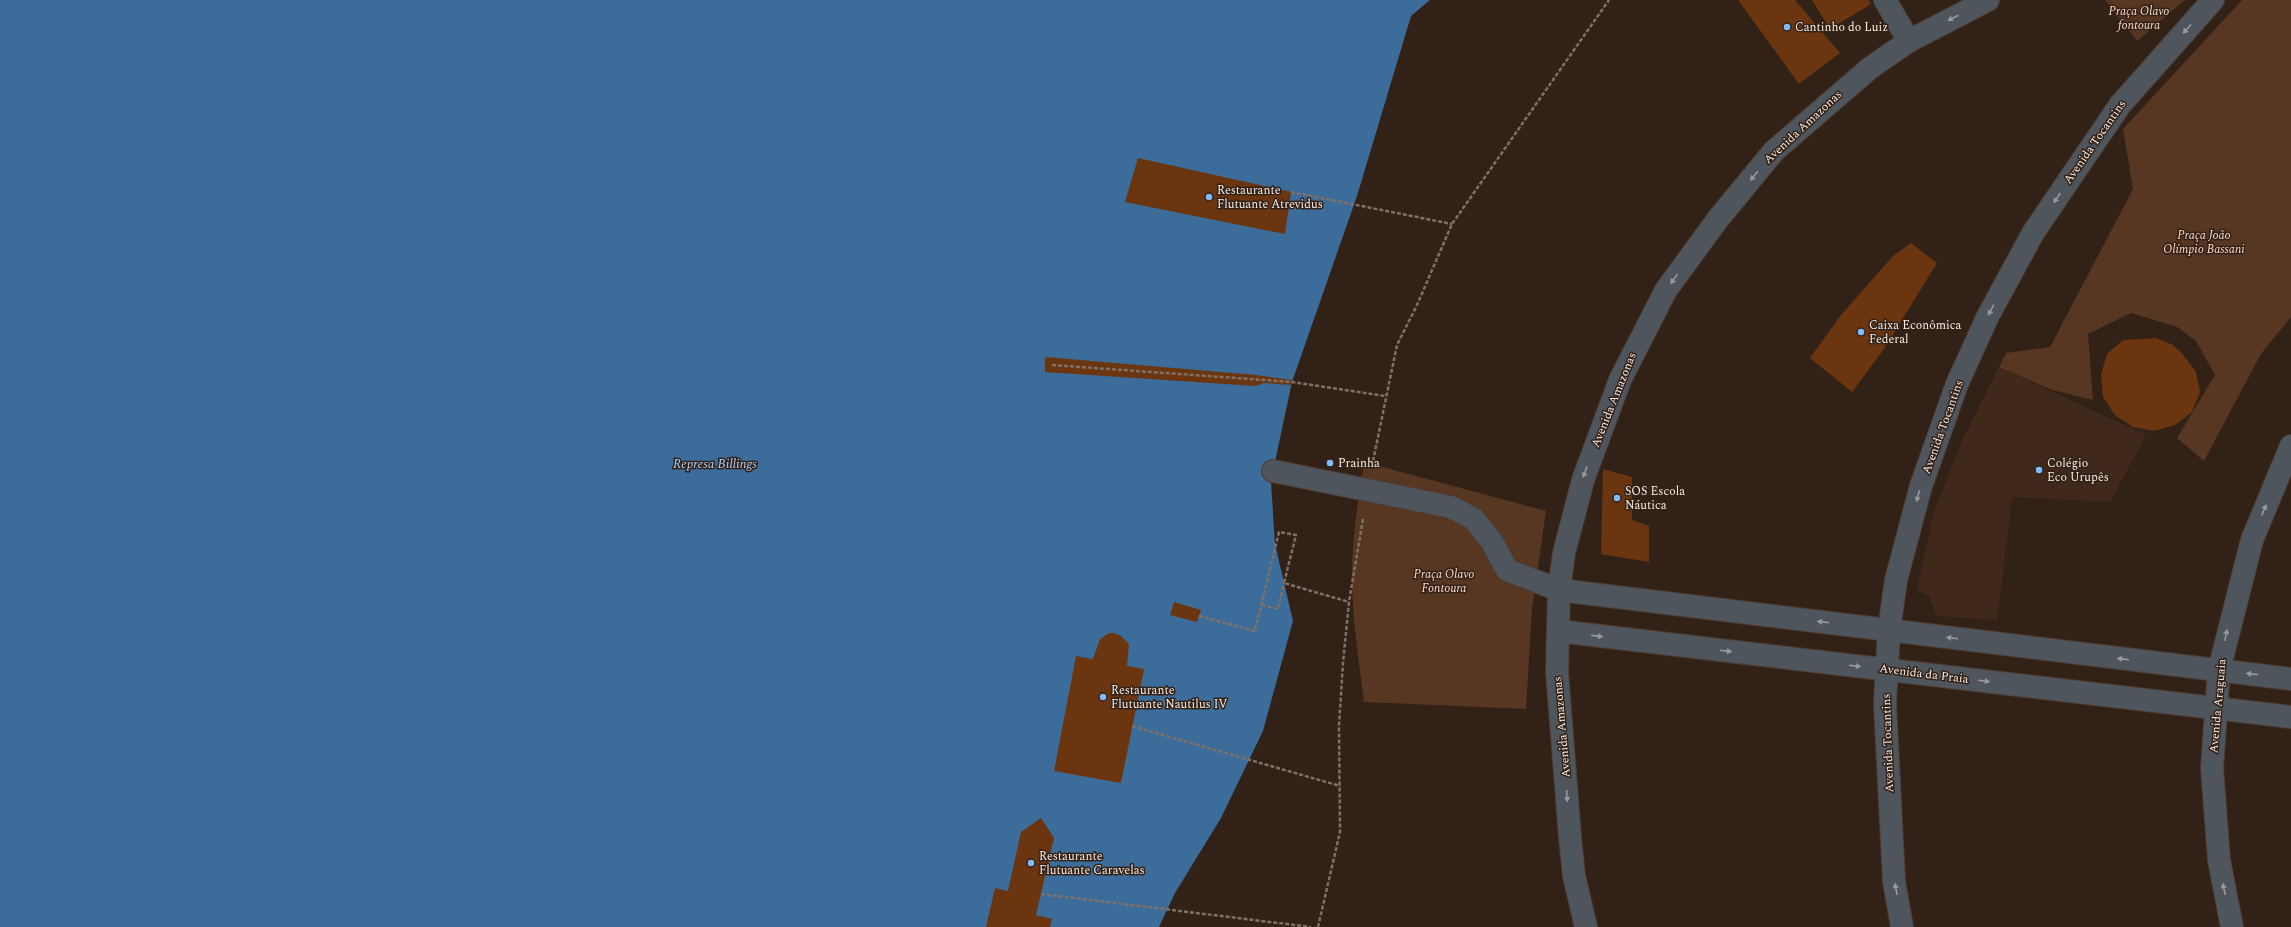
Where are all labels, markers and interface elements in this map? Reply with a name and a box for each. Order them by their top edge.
park label: Praça Olavo fontoura [2109,2,2169,35]
one-way arrow [1947,15,1959,21]
place label: Cantinho do Luiz [1795,18,1888,37]
marker: Cantinho do Luiz [1782,22,1792,32]
one-way arrow [2182,24,2191,34]
street label: Avenida Amazonas [1759,85,1847,169]
street label: Avenida Tocantins [2059,96,2131,188]
one-way arrow [1749,170,1758,181]
place label: Restaurante Flutuante Atrevidus [1217,181,1323,214]
marker: Restaurante Flutuante Atrevidus [1204,192,1214,202]
one-way arrow [2053,192,2060,204]
park label: Praça João Olímpio Bassani [2163,226,2245,259]
one-way arrow [1670,273,1679,284]
one-way arrow [1988,305,1994,316]
place label: Caixa Econômica Federal [1869,316,1961,349]
marker: Caixa Econômica Federal [1856,327,1866,337]
street label: Avenida Amazonas [1586,349,1642,451]
street label: Avenida Tocantins [1917,377,1969,477]
water label: Represa Billings [673,454,757,474]
place label: Prainha [1338,454,1380,473]
place label: Colégio Eco Urupês [2047,454,2109,487]
marker: Prainha [1325,458,1335,468]
marker: Colégio Eco Urupês [2034,465,2044,475]
one-way arrow [1582,467,1588,479]
place label: SOS Escola Náutica [1625,482,1685,515]
one-way arrow [1915,491,1921,503]
marker: SOS Escola Náutica [1612,493,1622,503]
one-way arrow [2261,505,2267,516]
park label: Praça Olavo Fontoura [1414,565,1474,598]
one-way arrow [1817,619,1829,625]
one-way arrow [2224,628,2230,641]
one-way arrow [1591,633,1603,639]
one-way arrow [1946,635,1959,641]
one-way arrow [1720,648,1732,654]
one-way arrow [2117,656,2129,662]
street label: Avenida Araguaia [2204,658,2232,754]
street label: Avenida da Praia [1878,659,1970,689]
one-way arrow [1849,663,1861,669]
one-way arrow [2246,671,2258,678]
street label: Avenida Amazonas [1548,676,1576,778]
one-way arrow [1978,678,1990,684]
place label: Restaurante Flutuante Nautilus IV [1111,681,1227,714]
marker: Restaurante Flutuante Nautilus IV [1098,692,1108,702]
street label: Avenida Tocantins [1877,693,1899,793]
one-way arrow [1564,790,1571,802]
place label: Restaurante Flutuante Caravelas [1039,847,1145,880]
marker: Restaurante Flutuante Caravelas [1026,858,1036,868]
one-way arrow [1892,882,1898,895]
one-way arrow [2221,883,2227,895]

